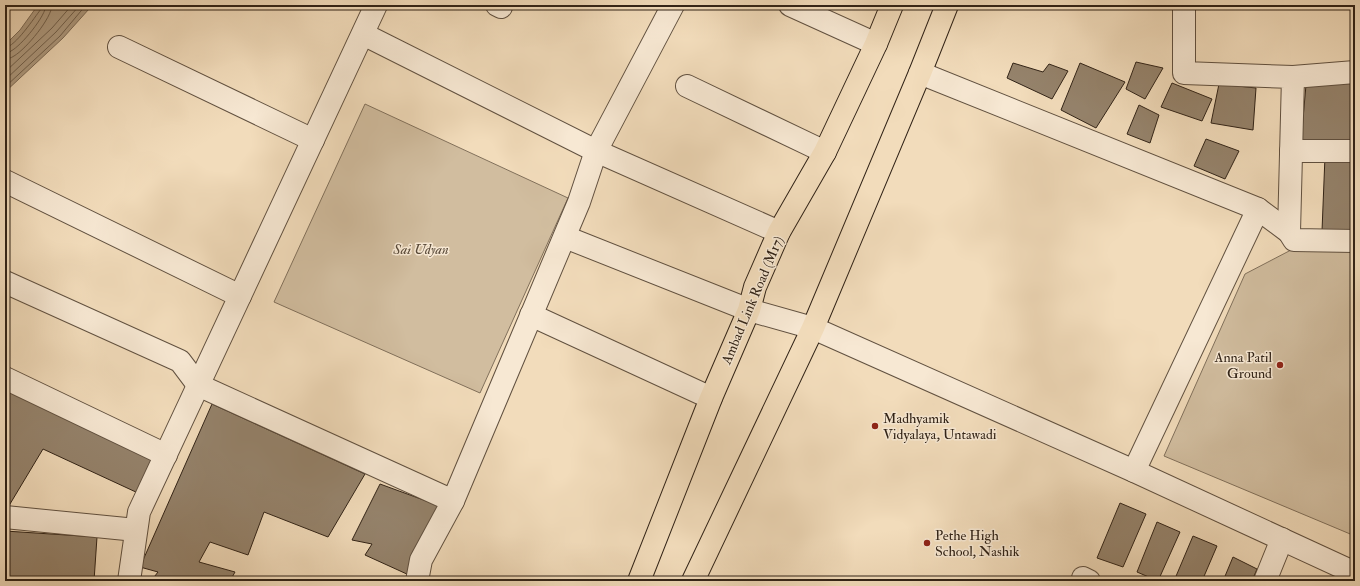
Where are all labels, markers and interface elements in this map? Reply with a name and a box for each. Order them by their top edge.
street label: Ambad Link Road (M17) [717,233,787,368]
park label: Sai Udyan [392,241,449,258]
place label: Anna Patil Ground [1214,349,1272,382]
marker: Anna Patil Ground [1275,360,1285,370]
place label: Madhyamik Vidyalaya, Untawadi [883,410,997,444]
marker: Madhyamik Vidyalaya, Untawadi [870,421,880,431]
place label: Pethe High School, Nashik [935,527,1020,560]
marker: Pethe High School, Nashik [922,538,932,548]

